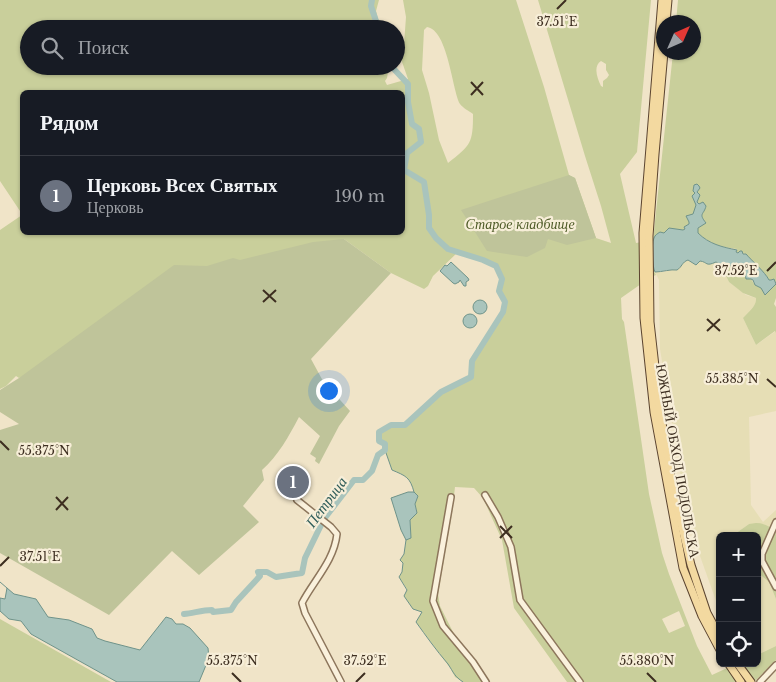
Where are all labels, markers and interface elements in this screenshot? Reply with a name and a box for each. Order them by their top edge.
text: 37.51°E [537,14,578,29]
north arrow [656,15,701,60]
search box [20,20,405,75]
icon: search [38,34,66,62]
text: Поиск [78,36,129,59]
text: Рядом [40,110,99,136]
text: Церковь Всех Святых [87,174,278,197]
text: 1 [53,186,59,206]
text: 190 m [334,186,385,206]
text: Церковь [87,197,143,217]
park label: Старое кладбище [465,215,575,233]
text: 37.52°E [715,263,758,278]
street label: ЮЖНЫЙ ОБХОД ПОДОЛЬСКА [652,362,704,560]
text: 55.385°N [705,371,759,386]
your location [316,378,342,404]
text: 55.375°N [18,443,70,458]
pin: 1 [277,463,309,501]
water label: Петрица [301,473,351,532]
map controls [716,532,761,667]
button: + [716,532,761,577]
text: 37.51°E [20,549,61,564]
button: − [716,577,761,622]
button: locate [716,622,761,667]
text: 55.375°N [206,653,258,668]
text: 37.52°E [344,653,387,668]
text: 55.380°N [620,653,675,668]

